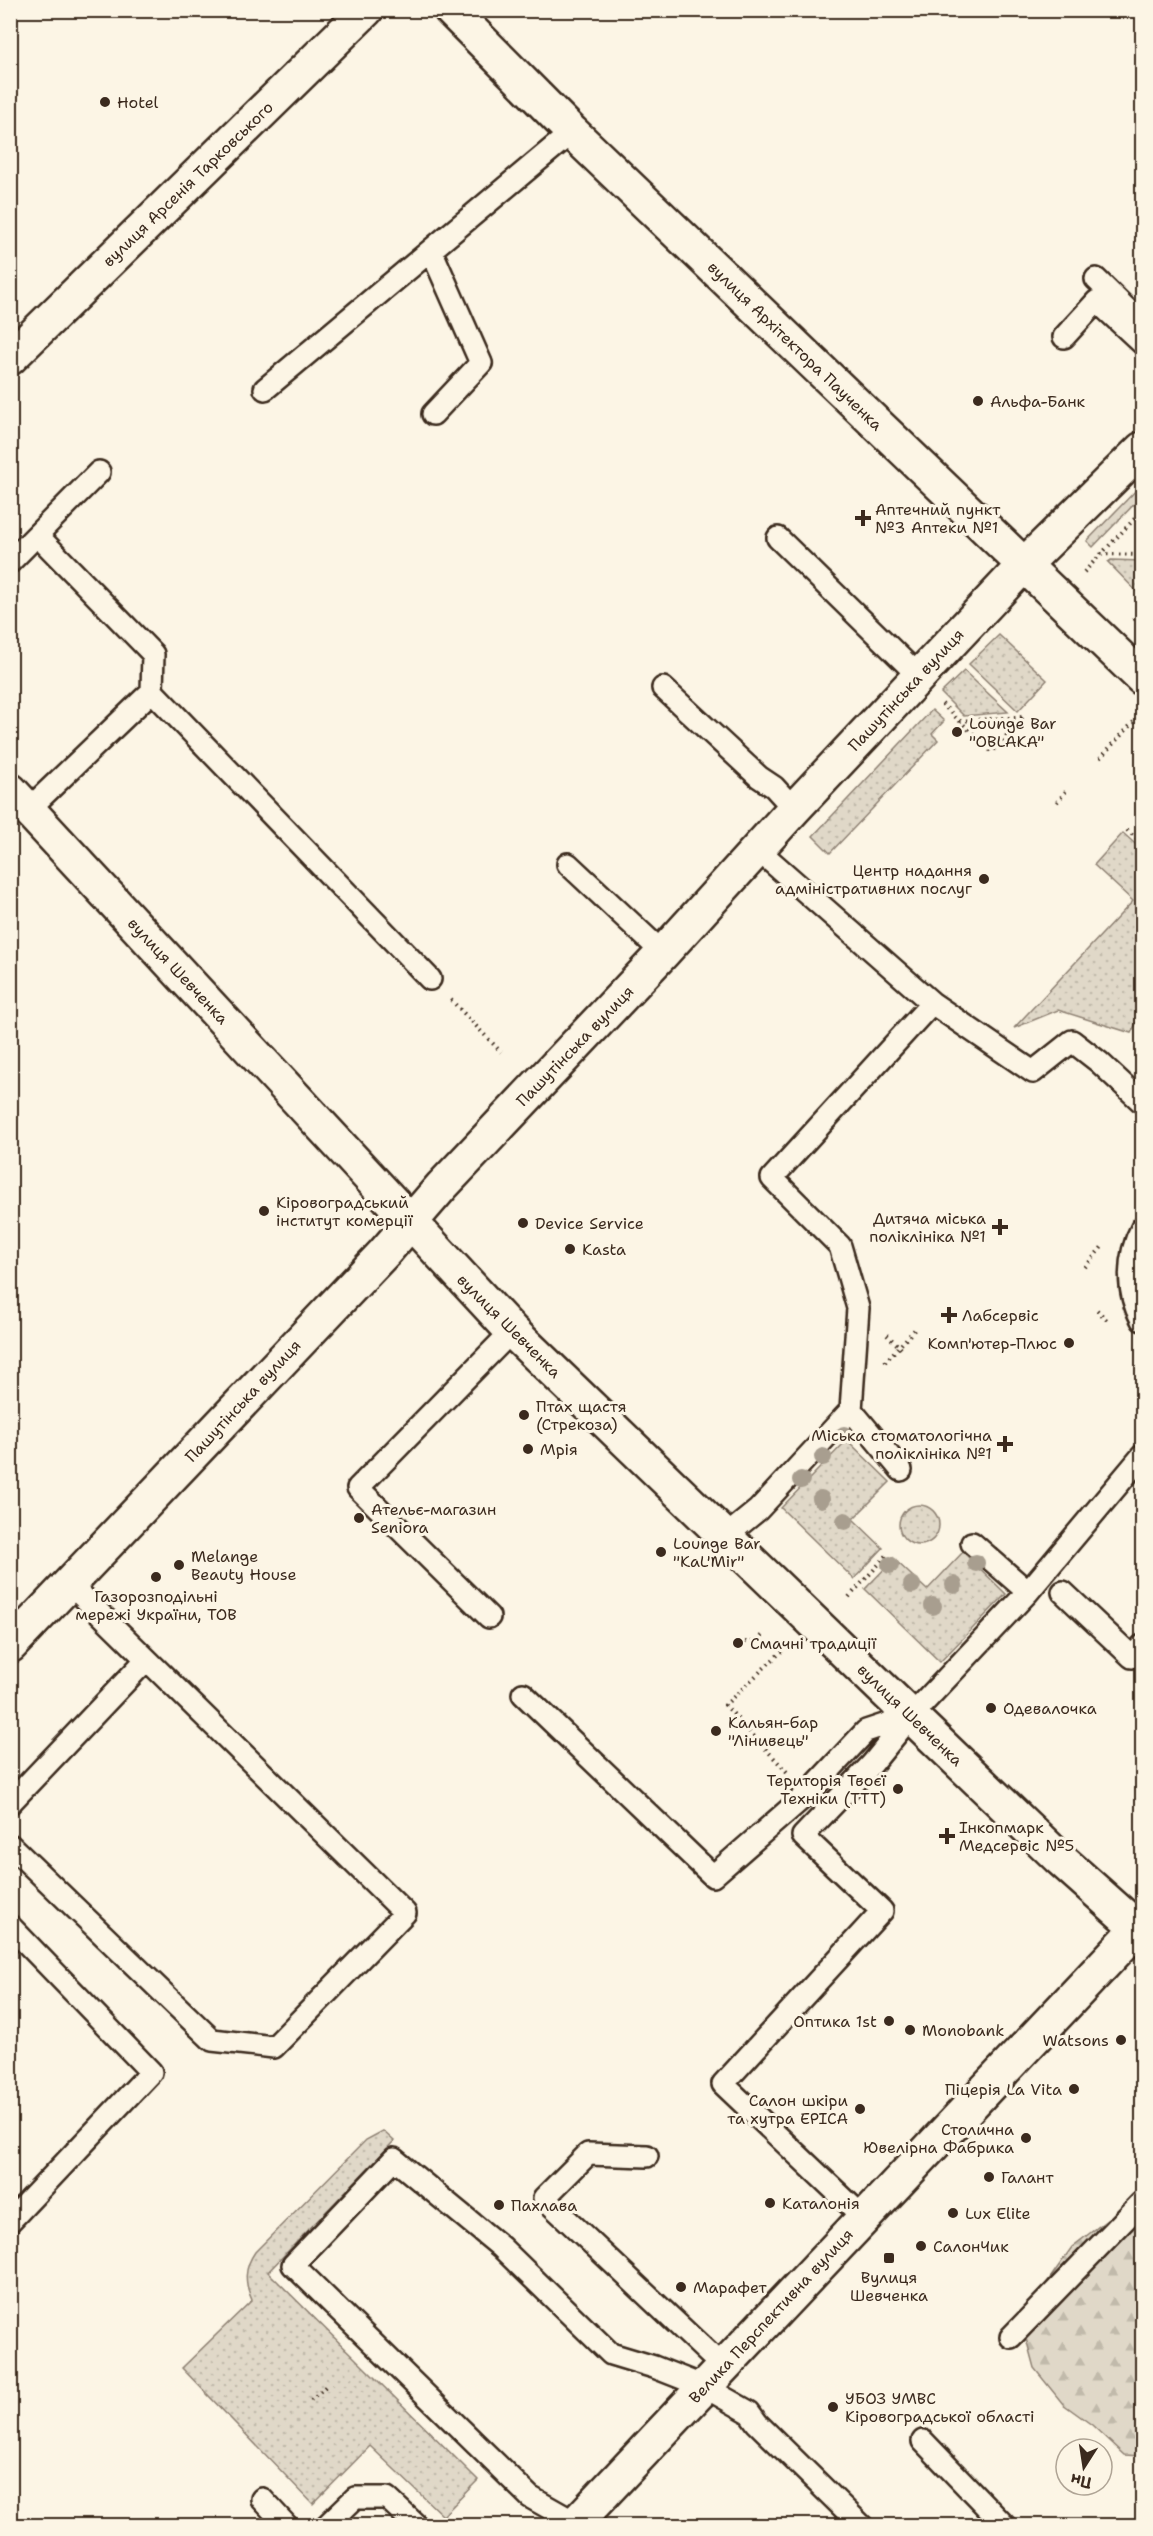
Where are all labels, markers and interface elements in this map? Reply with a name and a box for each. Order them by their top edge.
place label: Hotel [117,92,159,113]
marker: Hotel [98,95,112,109]
street label: вулиця Арсенія Тарковського [98,97,278,271]
street label: вулиця Архітектора Паученка [703,257,887,435]
place label: Альфа-Банк [990,391,1086,412]
marker: Альфа-Банк [971,394,985,408]
place label: Аптечний пункт №3 Аптеки №1 [875,499,1001,538]
marker: Аптечний пункт №3 Аптеки №1 [856,511,870,525]
street label: Пашутінська вулиця [844,624,968,756]
place label: Lounge Bar "OBLAKA" [969,713,1057,752]
marker: Lounge Bar "OBLAKA" [950,725,964,739]
place label: Центр надання адміністративних послуг [775,860,973,899]
marker: Центр надання адміністративних послуг [977,872,991,886]
street label: вулиця Шевченка [123,913,233,1029]
street label: Пашутінська вулиця [512,981,638,1111]
place label: Кіровоградський інститут комерції [276,1192,413,1231]
marker: Кіровоградський інститут комерції [257,1204,271,1218]
place label: Дитяча міська поліклініка №1 [869,1208,986,1247]
place label: Device Service [535,1213,644,1234]
marker: Device Service [516,1216,530,1230]
marker: Дитяча міська поліклініка №1 [991,1218,1009,1236]
place label: Kasta [582,1239,626,1260]
marker: Kasta [563,1242,577,1256]
street label: вулиця Шевченка [452,1269,566,1383]
place label: Лабсервіс [962,1305,1039,1326]
marker: Лабсервіс [940,1306,958,1324]
place label: Комп'ютер-Плюс [928,1333,1057,1354]
street label: Пашутінська вулиця [181,1335,305,1467]
marker: Комп'ютер-Плюс [1062,1336,1076,1350]
place label: Птах щастя (Стрекоза) [536,1396,626,1435]
marker: Птах щастя (Стрекоза) [517,1408,531,1422]
place label: Міська стоматологічна поліклініка №1 [811,1425,992,1464]
marker: Міська стоматологічна поліклініка №1 [996,1435,1014,1453]
place label: Мрія [540,1439,578,1460]
marker: Мрія [521,1442,535,1456]
place label: Ательє-магазин Seniora [371,1499,496,1538]
marker: Ательє-магазин Seniora [352,1511,366,1525]
place label: Lounge Bar "KaL'Mir" [673,1533,761,1572]
marker: Lounge Bar "KaL'Mir" [654,1545,668,1559]
place label: Melange Beauty House [191,1546,297,1585]
marker: Melange Beauty House [172,1558,186,1572]
marker: Газорозподільні мережі України, ТОВ [149,1570,163,1584]
place label: Газорозподільні мережі України, ТОВ [75,1586,237,1625]
place label: Смачні традиції [750,1633,877,1654]
marker: Смачні традиції [731,1636,745,1650]
street label: вулиця Шевченка [853,1659,967,1771]
place label: Одевалочка [1003,1698,1097,1719]
marker: Одевалочка [984,1701,998,1715]
place label: Кальян-бар "Лінивець" [728,1712,818,1751]
marker: Кальян-бар "Лінивець" [709,1724,723,1738]
place label: Територія Твоєї Техніки (ТТТ) [767,1770,886,1809]
marker: Територія Твоєї Техніки (ТТТ) [891,1782,905,1796]
place label: Інкопмарк Медсервіс №5 [959,1817,1074,1856]
marker: Інкопмарк Медсервіс №5 [940,1829,954,1843]
place label: Оптика 1st [793,2011,877,2032]
marker: Оптика 1st [882,2014,896,2028]
place label: Monobank [922,2020,1005,2041]
marker: Monobank [903,2023,917,2037]
place label: Watsons [1043,2030,1109,2051]
marker: Watsons [1114,2033,1128,2047]
place label: Піцерія La Vita [945,2079,1062,2100]
marker: Піцерія La Vita [1067,2082,1081,2096]
place label: Салон шкіри та хутра EPICA [727,2090,848,2129]
marker: Салон шкіри та хутра EPICA [853,2102,867,2116]
place label: Столична Ювелірна Фабрика [863,2119,1014,2158]
marker: Столична Ювелірна Фабрика [1019,2131,1033,2145]
place label: Галант [1001,2167,1055,2188]
marker: Галант [982,2170,996,2184]
place label: Каталонія [782,2193,860,2214]
place label: Пахлава [511,2195,577,2216]
marker: Каталонія [763,2196,777,2210]
marker: Пахлава [492,2198,506,2212]
place label: Lux Elite [965,2203,1031,2224]
marker: Lux Elite [946,2206,960,2220]
street label: Велика Перспективна вулиця [684,2224,858,2408]
place label: СалонЧик [933,2236,1009,2257]
marker: СалонЧик [914,2239,928,2253]
marker: Вулиця Шевченка [882,2251,896,2265]
place label: Вулиця Шевченка [850,2267,928,2306]
place label: Марафет [693,2277,768,2298]
marker: Марафет [674,2280,688,2294]
place label: УБОЗ УМВС Кіровоградської області [845,2388,1034,2427]
marker: УБОЗ УМВС Кіровоградської області [826,2400,840,2414]
north arrow [1054,2437,1114,2497]
text: Пн [1068,2469,1094,2494]

